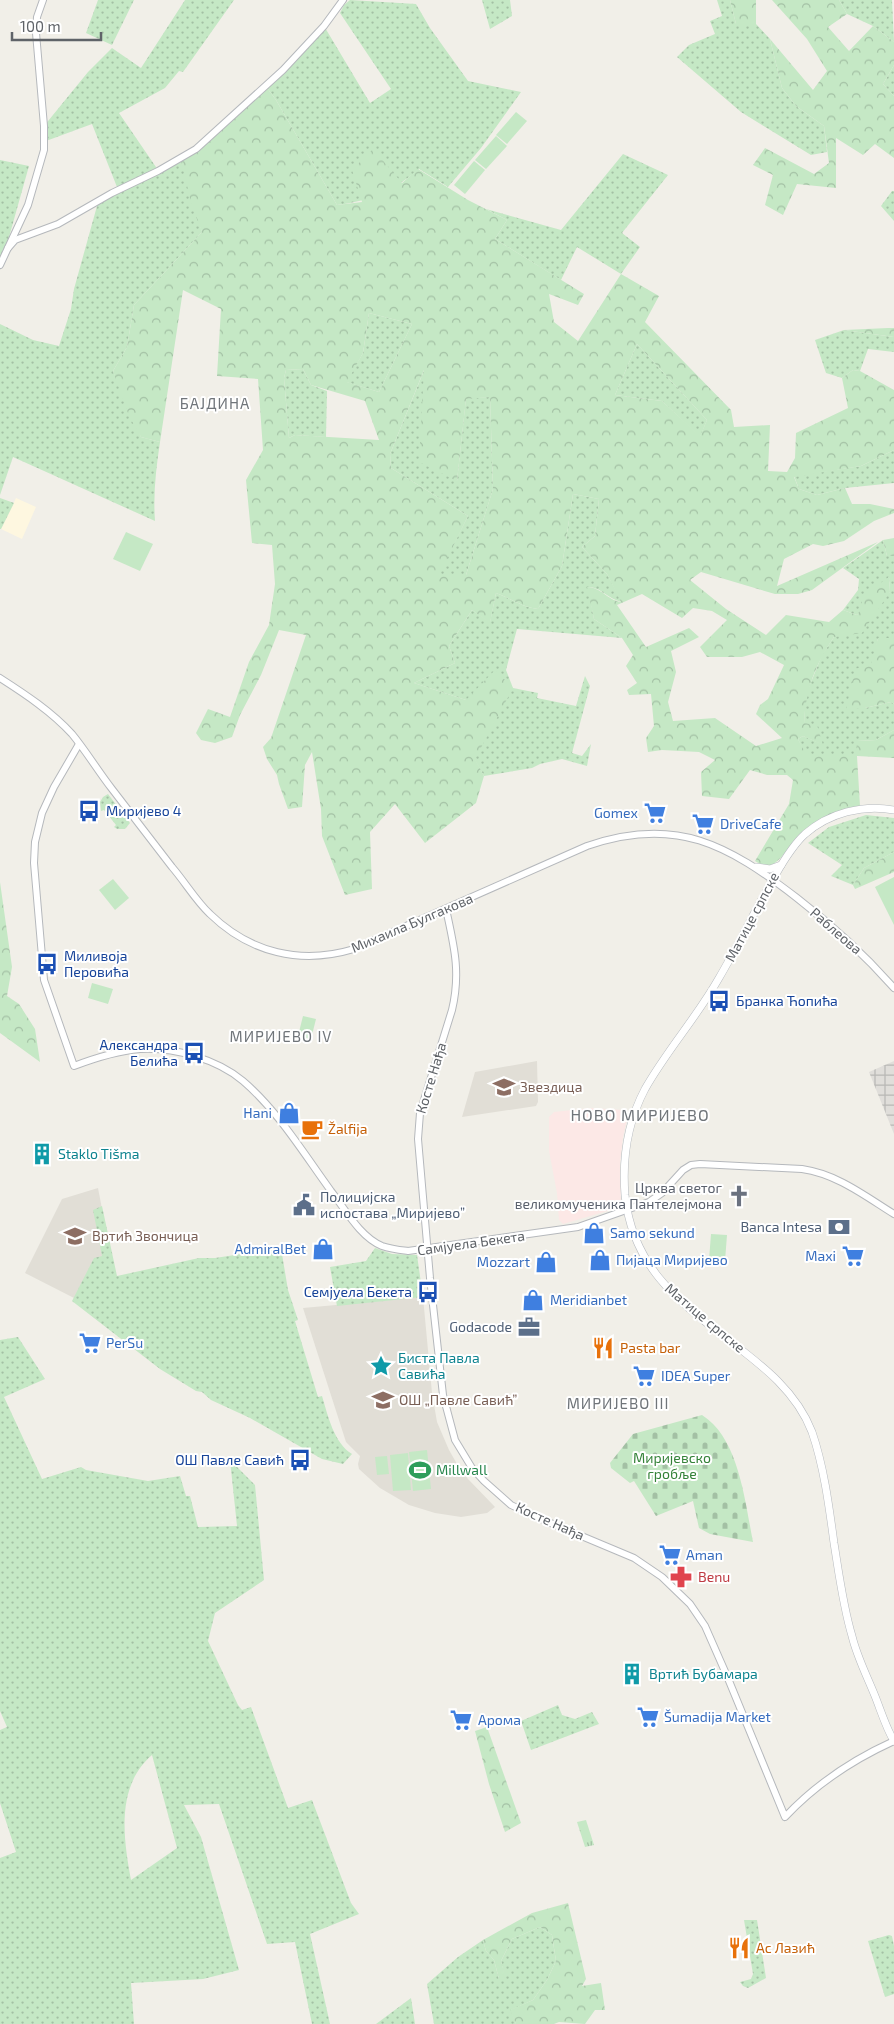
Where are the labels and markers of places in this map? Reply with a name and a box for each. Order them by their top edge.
bus stop icon: Миријево 4 [76,798,102,824]
supermarket icon: Gomex [642,800,668,826]
place label: Миријево 4 [106,802,181,819]
place label: Gomex [594,804,639,821]
supermarket icon: DriveCafe [690,811,716,837]
place label: DriveCafe [720,815,782,832]
place label: Миливоја Перовића [64,947,129,980]
bus stop icon: Миливоја Перовића [34,951,60,977]
bus stop icon: Бранка Ћопића [706,988,732,1014]
place label: Бранка Ћопића [736,992,838,1009]
place label: Александра Белића [100,1036,178,1069]
bus stop icon: Александра Белића [181,1040,207,1066]
school or university icon: Звездица [491,1074,517,1100]
place label: Звездица [520,1078,582,1095]
shop icon: Hani [276,1100,302,1126]
place label: Hani [243,1104,272,1121]
cafe icon: Žalfija [299,1116,325,1142]
place label: Žalfija [328,1120,367,1137]
building icon: Staklo Tišma [29,1141,55,1167]
place label: Staklo Tišma [58,1145,140,1162]
place label: Црква светог великомученика Пантелејмона [515,1179,723,1212]
church icon: Црква светог великомученика Пантелејмона [726,1183,752,1209]
place label: Полицијска испостава „Миријево” [320,1188,465,1221]
public building icon: Полицијска испостава „Миријево” [291,1192,317,1218]
bank icon: Banca Intesa [826,1214,852,1240]
place label: Banca Intesa [740,1218,822,1235]
shop icon: Samo sekund [581,1220,607,1246]
school or university icon: Вртић Звончица [62,1223,88,1249]
place label: Samo sekund [610,1224,695,1241]
place label: Вртић Звончица [92,1227,199,1244]
shop icon: AdmiralBet [310,1236,336,1262]
place label: AdmiralBet [235,1240,306,1257]
supermarket icon: Maxi [840,1243,866,1269]
shop icon: Пијаца Миријево [587,1247,613,1273]
place label: Maxi [805,1247,836,1264]
shop icon: Mozzart [533,1249,559,1275]
place label: Пијаца Миријево [616,1251,728,1268]
place label: Mozzart [477,1253,530,1270]
bus stop icon: Семјуела Бекета [415,1279,441,1305]
place label: Семјуела Бекета [304,1283,412,1300]
shop icon: Meridianbet [520,1287,546,1313]
place label: Meridianbet [550,1291,627,1308]
office icon: Godacode [516,1314,542,1340]
place label: Godacode [449,1318,512,1335]
supermarket icon: PerSu [77,1330,103,1356]
place label: PerSu [106,1334,143,1351]
restaurant icon: Pasta bar [590,1335,616,1361]
place label: Pasta bar [620,1339,681,1356]
place label: Биста Павла Савића [398,1349,480,1382]
place icon: Биста Павла Савића [368,1353,394,1379]
supermarket icon: IDEA Super [631,1363,657,1389]
place label: IDEA Super [661,1367,731,1384]
school or university icon: ОШ „Павле Савић” [370,1387,396,1413]
place label: ОШ „Павле Савић” [399,1391,518,1408]
bus stop icon: ОШ Павле Савић [287,1447,313,1473]
place label: ОШ Павле Савић [175,1451,284,1468]
sports icon: Millwall [407,1457,433,1483]
place label: Millwall [436,1461,488,1478]
supermarket icon: Aman [657,1542,683,1568]
place label: Aman [686,1546,723,1563]
pharmacy icon: Benu [668,1564,694,1590]
place label: Benu [698,1568,730,1585]
building icon: Вртић Бубамара [619,1661,645,1687]
place label: Вртић Бубамара [649,1665,758,1682]
supermarket icon: Šumadija Market [635,1704,661,1730]
supermarket icon: Арома [448,1707,474,1733]
place label: Šumadija Market [664,1708,771,1725]
place label: Арома [478,1711,521,1728]
restaurant icon: Ас Лазић [726,1935,752,1961]
place label: Ас Лазић [756,1939,815,1956]

